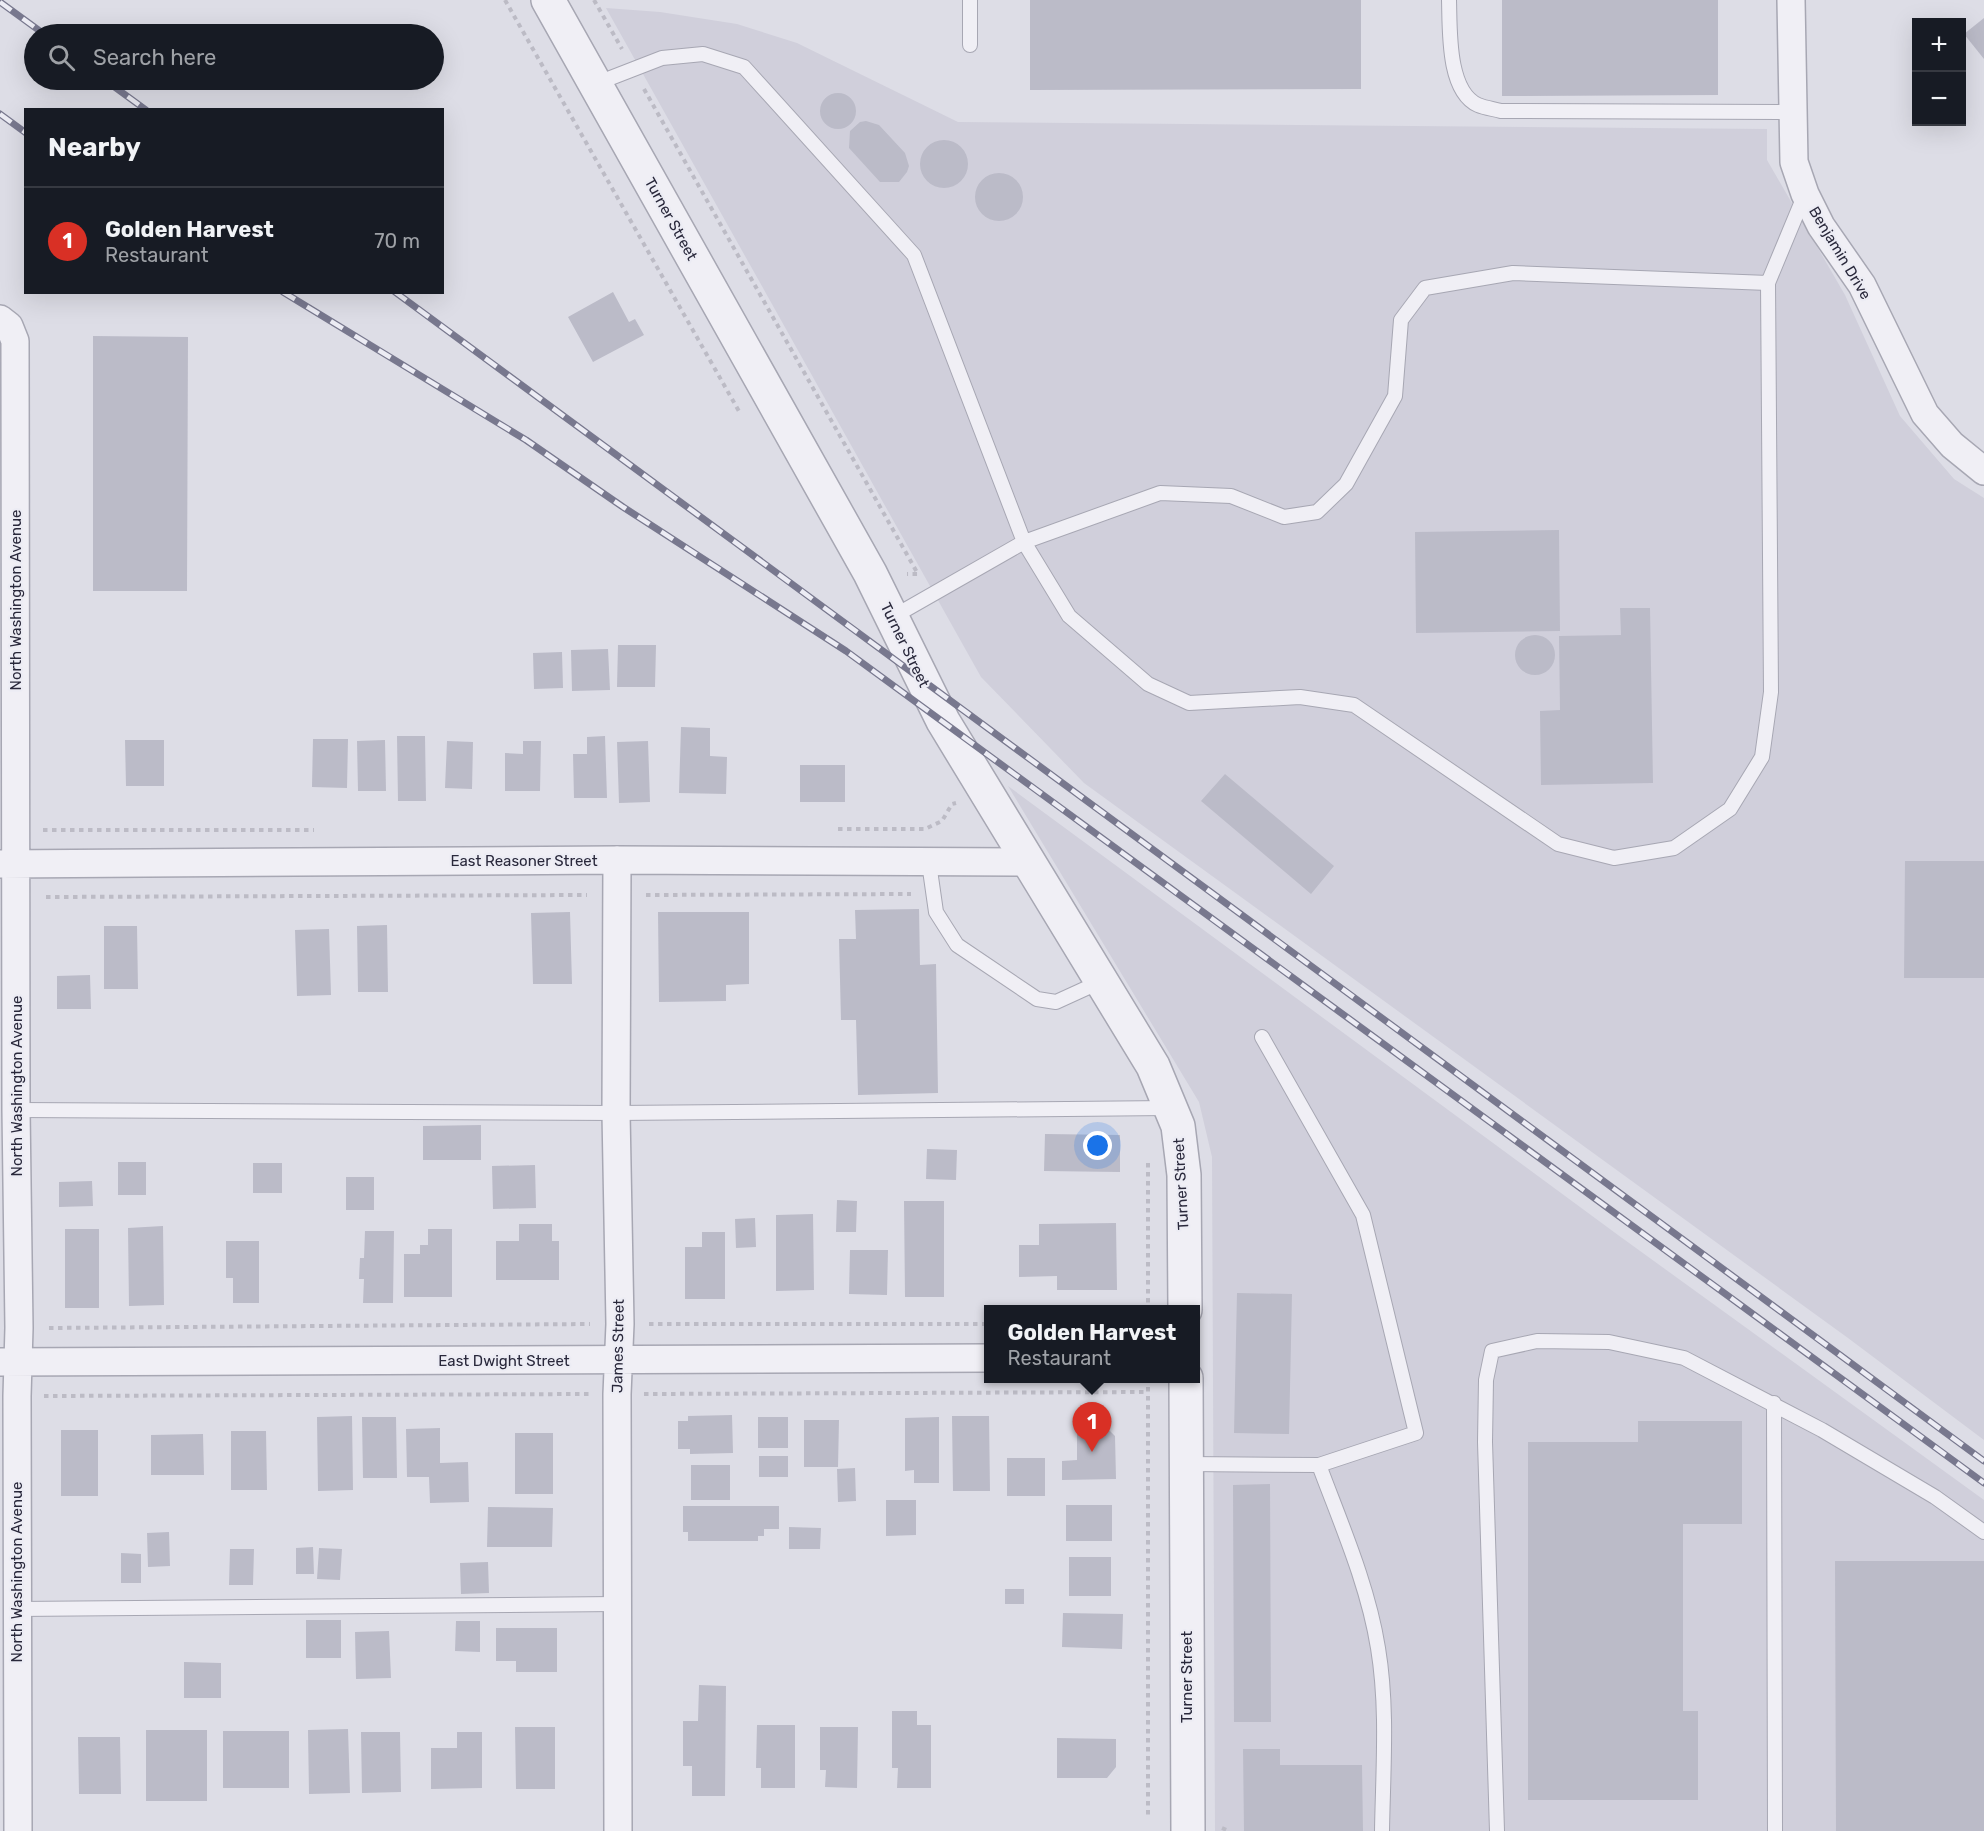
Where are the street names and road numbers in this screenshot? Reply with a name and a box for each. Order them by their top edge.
street label: Turner Street [641,174,701,264]
street label: Benjamin Drive [1805,203,1875,303]
street label: North Washington Avenue [7,510,25,690]
street label: Turner Street [877,600,933,690]
street label: East Reasoner Street [450,852,598,870]
street label: North Washington Avenue [8,996,26,1176]
street label: Turner Street [1170,1137,1192,1230]
street label: James Street [608,1299,628,1393]
street label: East Dwight Street [438,1352,570,1370]
street label: North Washington Avenue [8,1482,26,1662]
street label: Turner Street [1178,1631,1196,1723]

